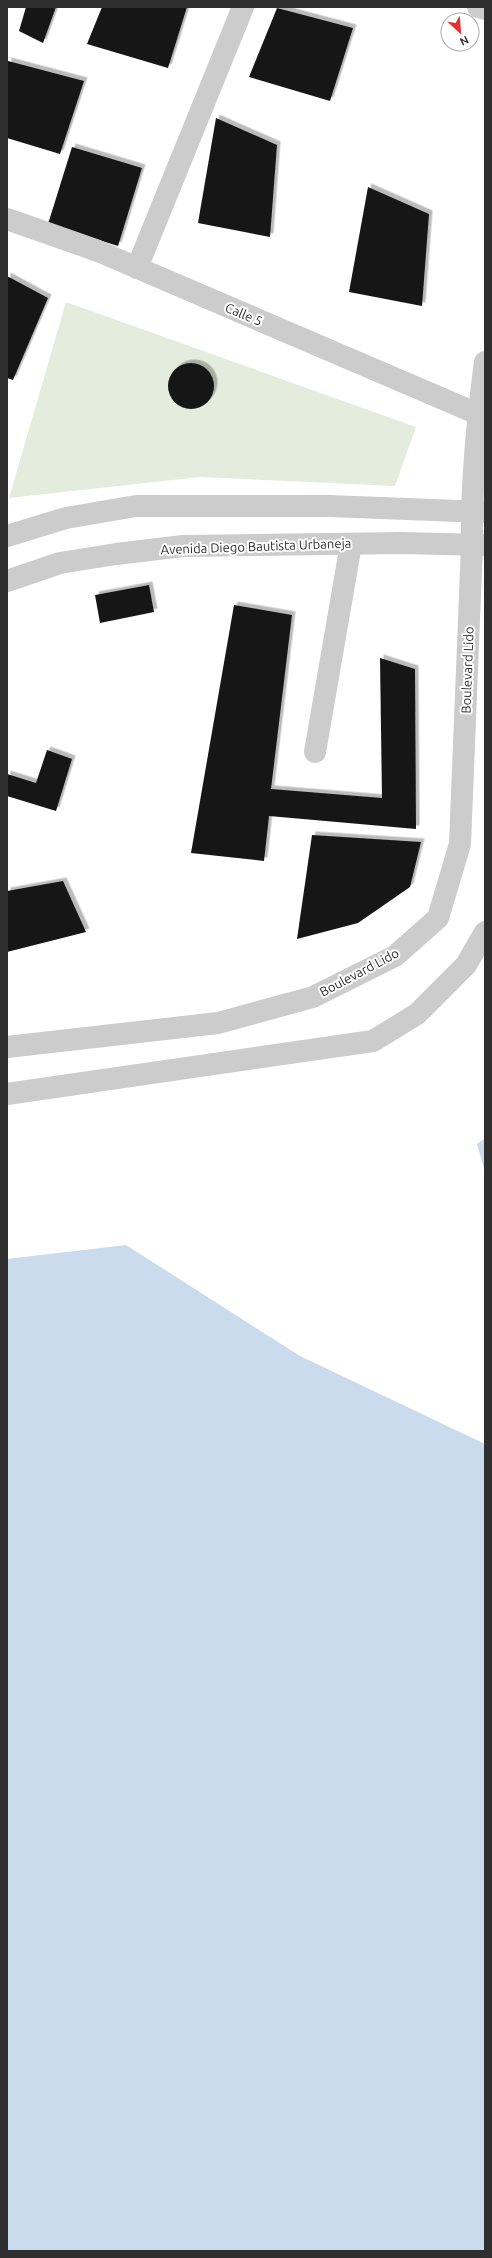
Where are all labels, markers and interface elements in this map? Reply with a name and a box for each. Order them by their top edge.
north arrow [440,12,480,52]
text: N [458,34,471,48]
street label: Calle 5 [223,300,265,328]
street label: Avenida Diego Bautista Urbaneja [160,536,352,556]
street label: Boulevard Lido [458,626,476,714]
street label: Boulevard Lido [317,945,401,999]

